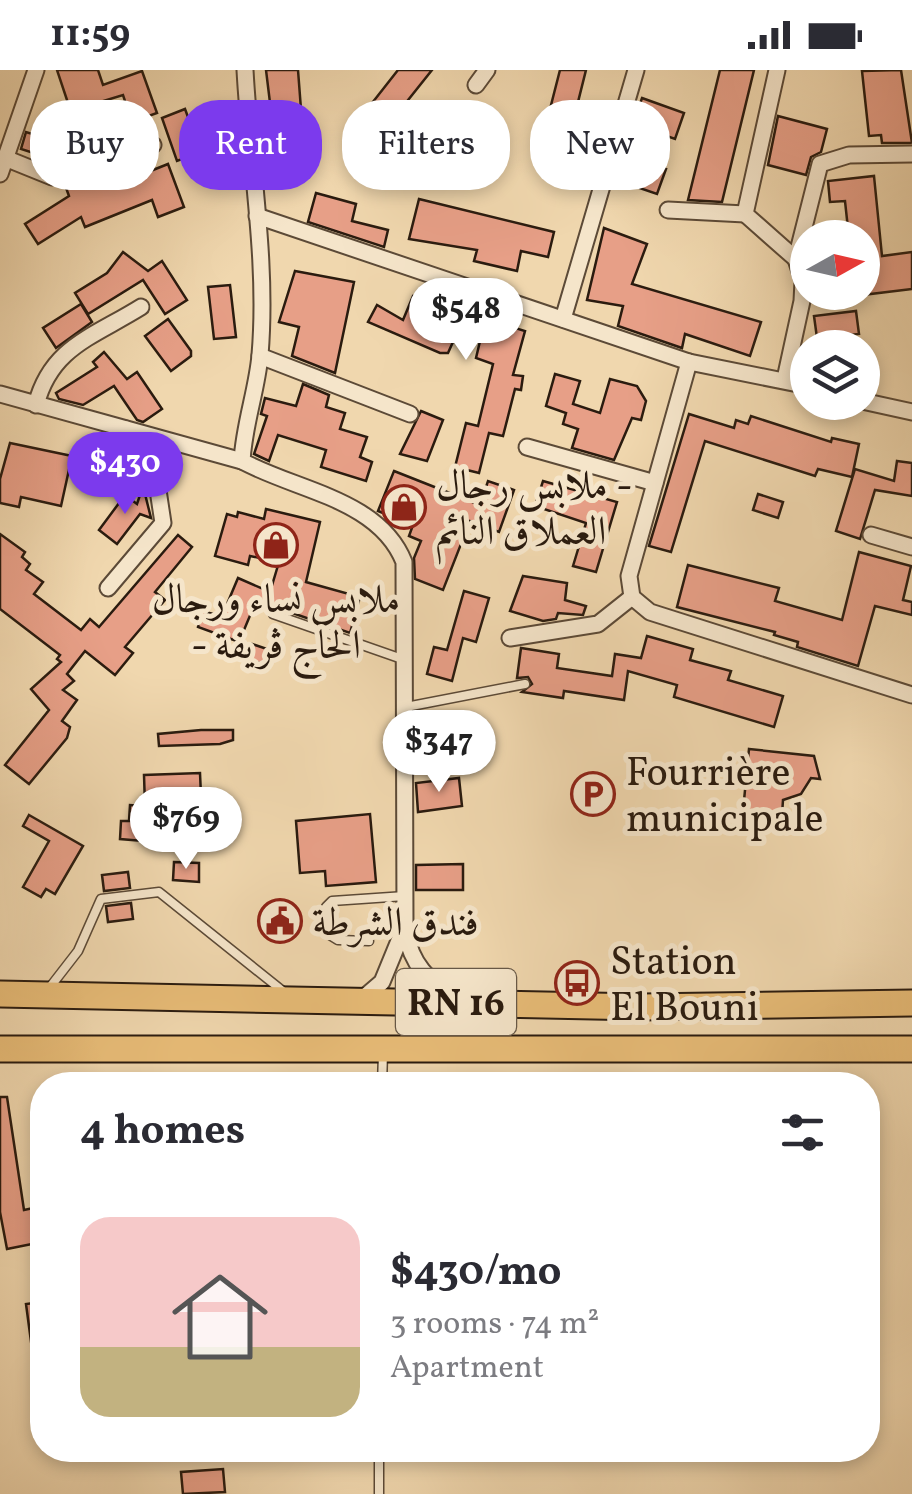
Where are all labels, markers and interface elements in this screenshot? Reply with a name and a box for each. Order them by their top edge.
text: 11:59 [50,9,130,62]
chip: Buy [30,100,159,190]
chip: Rent [179,100,322,190]
chip: Filters [342,100,510,190]
chip: New [530,100,670,190]
north arrow [790,220,880,310]
map controls [790,220,880,420]
pin: $548 [407,278,525,363]
text: $548 [431,288,501,332]
button: layers [790,330,880,420]
pin: $430 [66,432,184,517]
text: $430 [89,442,161,486]
place label: ملابس رجال - العملاق النائم [436,460,632,565]
shop icon: ملابس رجال - العملاق النائم [381,484,427,530]
shop icon: ملابس نساء ورجال - الحاج ڨريفة [253,522,299,568]
place label: ملابس نساء ورجال - الحاج ڨريفة [152,574,400,680]
pin: $347 [380,710,498,795]
text: $347 [405,720,473,764]
place label: Fourrière municipale [626,747,824,849]
parking icon: Fourrière municipale [570,771,616,817]
pin: $769 [127,787,245,872]
text: $769 [152,797,220,841]
place label: فندق الشرطة [312,897,479,953]
public building icon: فندق الشرطة [257,898,303,944]
place label: Station El Bouni [610,936,759,1038]
bus stop icon: Station El Bouni [554,960,600,1006]
road number: RN 16 [396,969,516,1035]
text: 4 homes [80,1103,245,1162]
icon: filters [775,1105,830,1160]
text: $430/mo [390,1244,562,1303]
icon: home [160,1257,280,1377]
text: 3 rooms · 74 m² [390,1303,599,1347]
text: Apartment [390,1347,544,1391]

